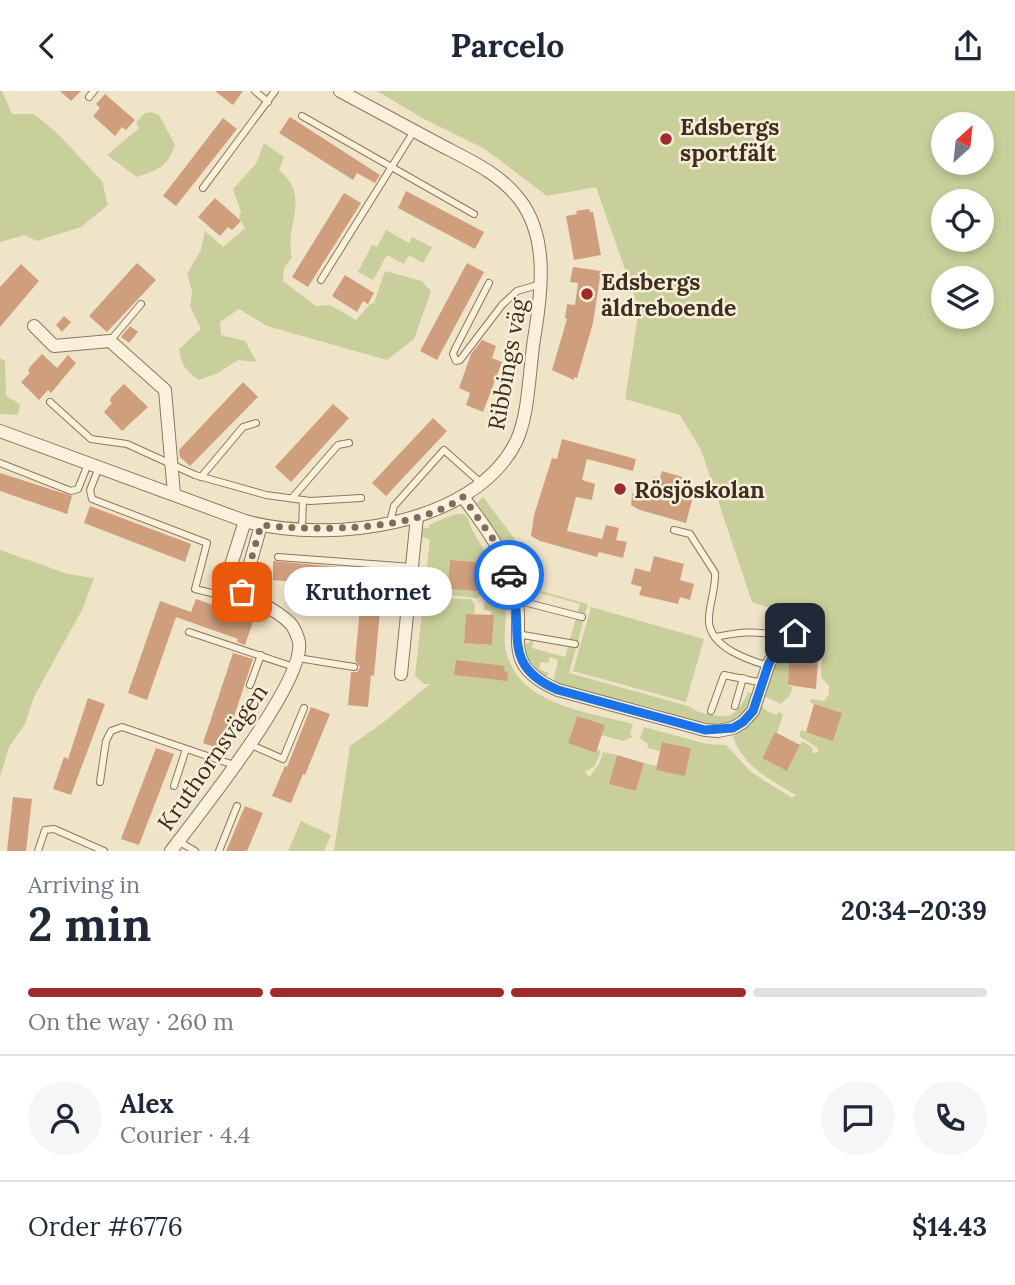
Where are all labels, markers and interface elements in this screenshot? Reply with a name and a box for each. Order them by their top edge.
text: Parcelo [451,25,564,66]
icon: back [28,27,66,65]
icon: share [949,27,987,65]
place label: Edsbergs sportfält [680,112,779,167]
north arrow [931,112,994,175]
map controls [931,112,994,329]
marker: Edsbergs sportfält [658,131,674,147]
button: locate [931,189,994,252]
button: layers [931,266,994,329]
place label: Edsbergs äldreboende [601,267,737,322]
marker: Edsbergs äldreboende [579,286,595,302]
street label: Ribbings väg [481,294,533,432]
place label: Rösjöskolan [634,475,765,504]
marker: Rösjöskolan [612,481,628,497]
courier [474,540,544,610]
icon: car [490,556,528,594]
pin [212,562,272,622]
callout: Kruthornet [284,567,452,617]
icon: bag [223,573,261,611]
text: Kruthornet [305,577,431,606]
pin [765,603,825,663]
icon: home [776,614,814,652]
street label: Kruthornsvägen [151,678,273,836]
text: Arriving in [28,870,140,899]
text: 20:34–20:39 [841,894,987,927]
text: 2 min [28,895,151,954]
text: On the way · 260 m [28,1007,234,1036]
button: person [28,1081,102,1155]
button: chat [821,1081,895,1155]
button: phone [913,1081,987,1155]
text: Alex [120,1087,174,1120]
text: Courier · 4.4 [120,1120,251,1149]
text: Order #6776 [28,1210,183,1243]
text: $14.43 [912,1210,987,1243]

